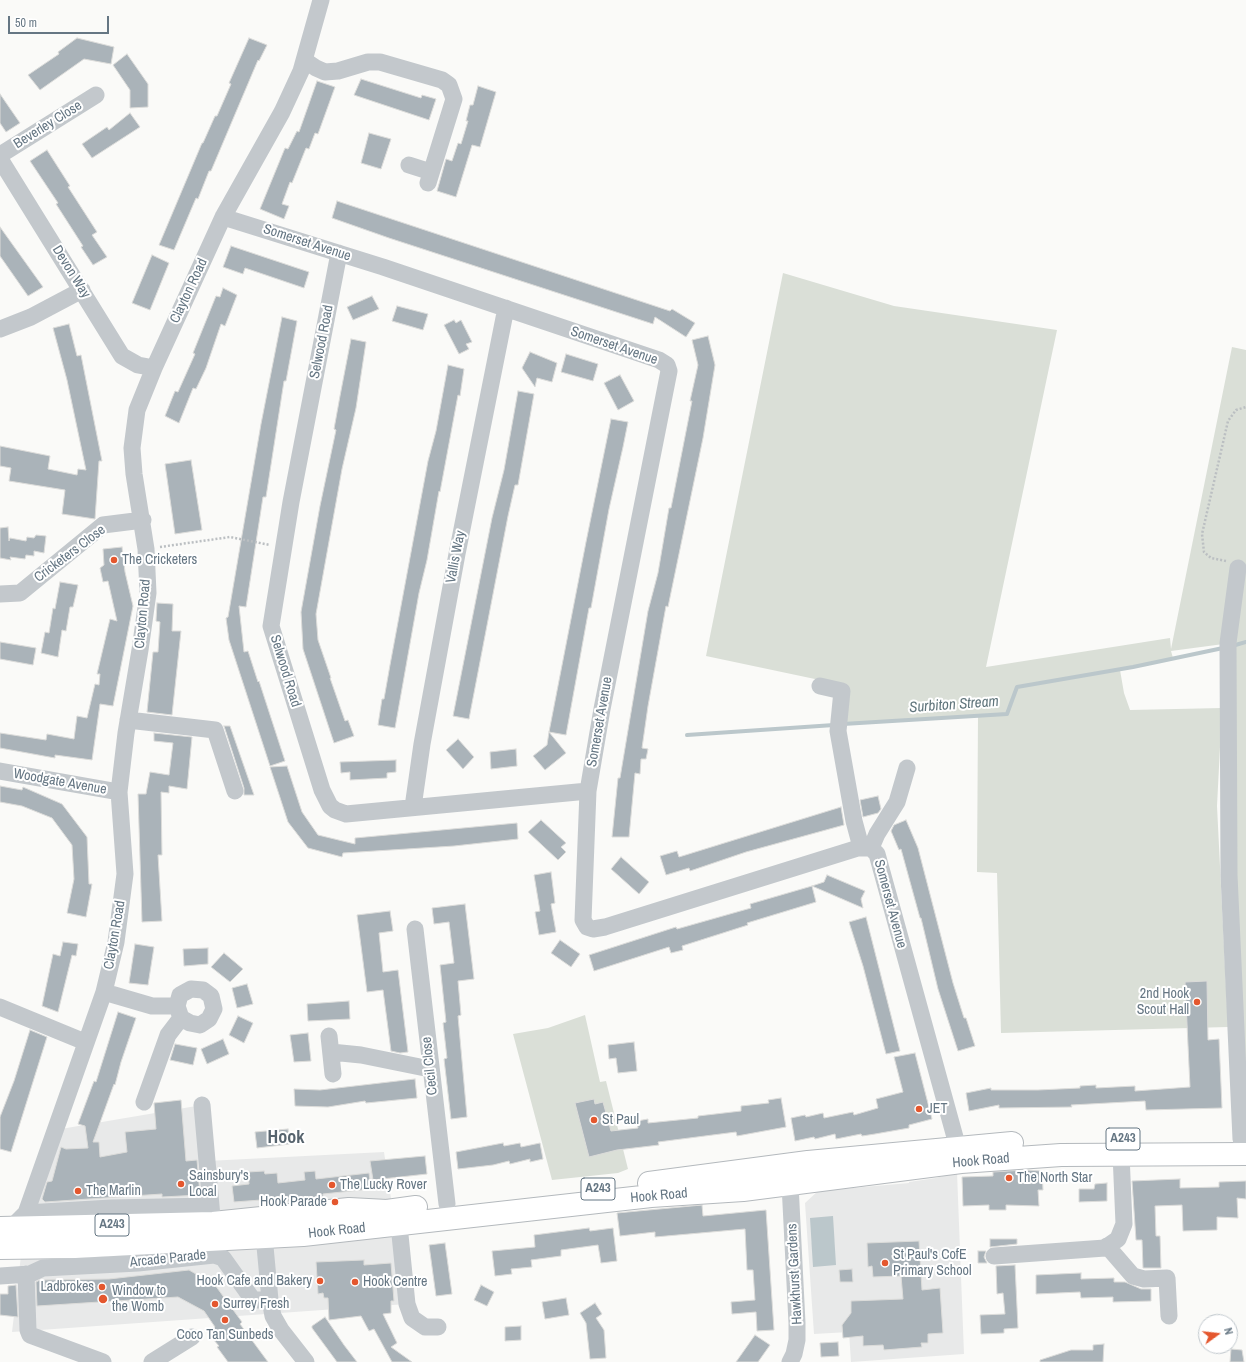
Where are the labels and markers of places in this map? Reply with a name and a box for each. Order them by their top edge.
place label: The Cricketers [122,552,197,568]
marker: The Cricketers [109,555,119,565]
place label: 2nd Hook Scout Hall [1137,986,1189,1018]
marker: 2nd Hook Scout Hall [1192,997,1202,1007]
place label: JET [927,1101,947,1117]
marker: JET [914,1104,924,1114]
place label: St Paul [602,1112,639,1128]
marker: St Paul [589,1115,599,1125]
place label: Sainsbury's Local [189,1168,249,1200]
place label: The North Star [1017,1170,1092,1186]
marker: The North Star [1004,1173,1014,1183]
place label: The Lucky Rover [340,1177,427,1193]
marker: Sainsbury's Local [176,1179,186,1189]
marker: The Lucky Rover [327,1180,337,1190]
place label: The Marlin [86,1183,141,1199]
marker: The Marlin [73,1186,83,1196]
place label: Hook Parade [260,1194,327,1210]
marker: Hook Parade [330,1197,340,1207]
place label: St Paul's CofE Primary School [893,1247,971,1280]
marker: St Paul's CofE Primary School [880,1258,890,1268]
place label: Hook Cafe and Bakery [197,1273,312,1289]
place label: Hook Centre [363,1274,427,1290]
marker: Hook Cafe and Bakery [315,1276,325,1286]
marker: Hook Centre [350,1277,360,1287]
place label: Ladbrokes [40,1279,94,1295]
marker: Ladbrokes [97,1282,107,1292]
place label: Window to the Womb [112,1283,166,1316]
marker: Window to the Womb [97,1293,109,1305]
place label: Surrey Fresh [223,1296,289,1312]
marker: Surrey Fresh [210,1299,220,1309]
marker: Coco Tan Sunbeds [220,1315,230,1325]
place label: Coco Tan Sunbeds [176,1327,274,1343]

